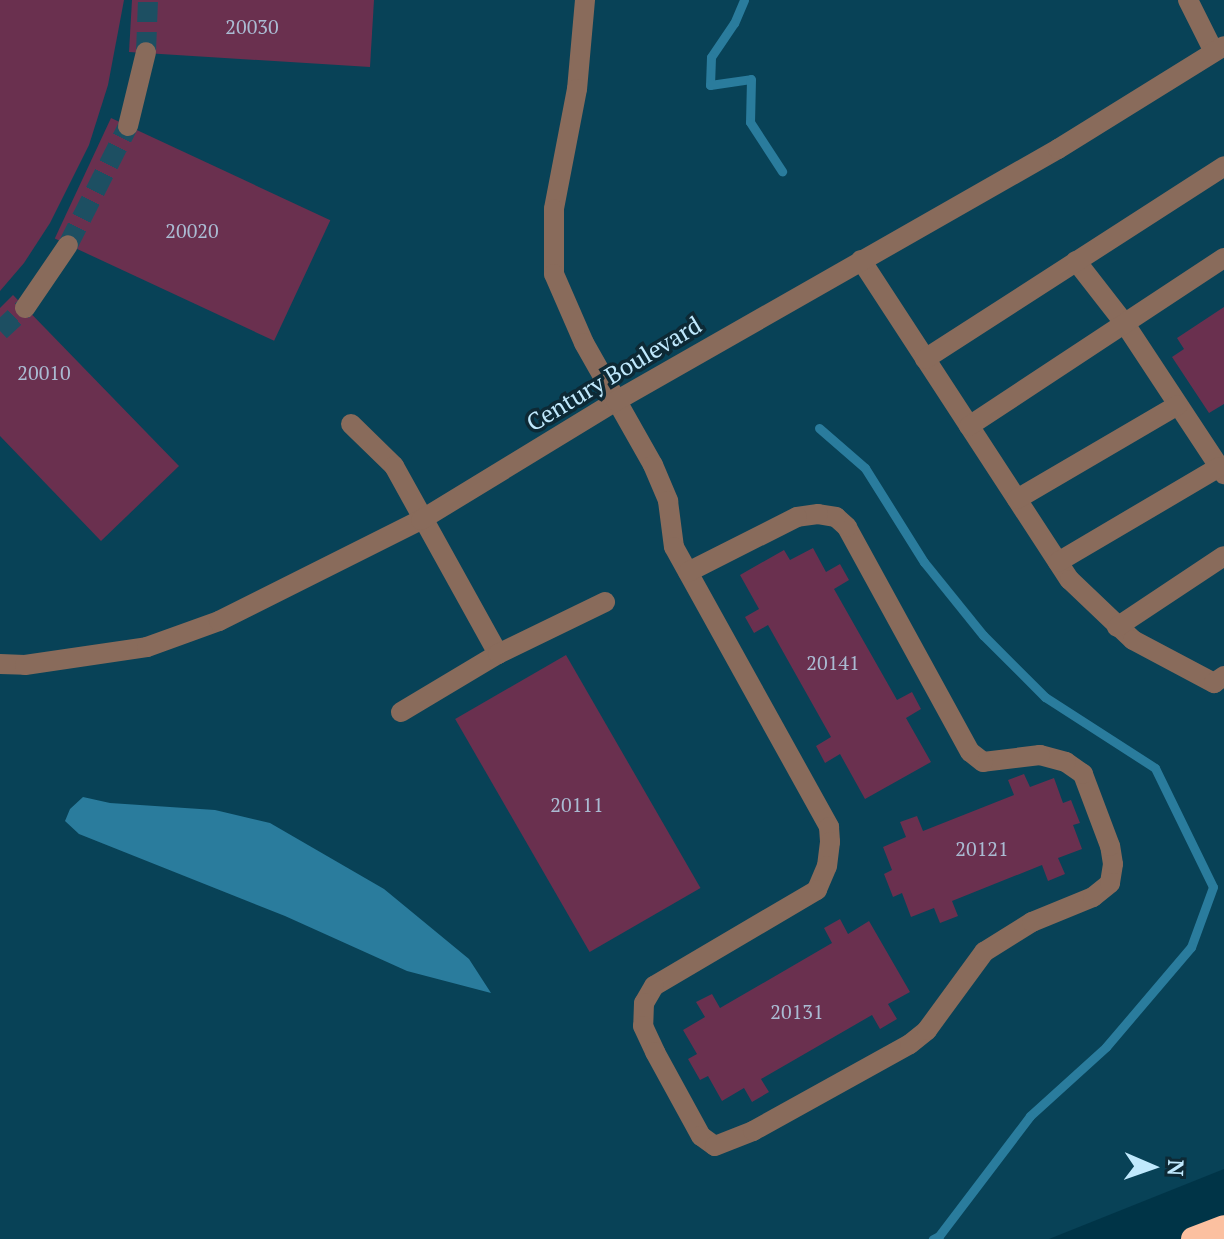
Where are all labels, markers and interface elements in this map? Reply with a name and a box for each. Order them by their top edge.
house number: 20030 [225,14,279,38]
house number: 20020 [165,218,219,242]
street label: Century Boulevard [521,310,707,438]
house number: 20010 [17,360,71,384]
house number: 20141 [806,650,860,674]
house number: 20111 [550,792,604,816]
house number: 20121 [955,836,1009,860]
house number: 20131 [770,999,824,1023]
north arrow [1112,1127,1192,1207]
text: N [1162,1159,1191,1177]

